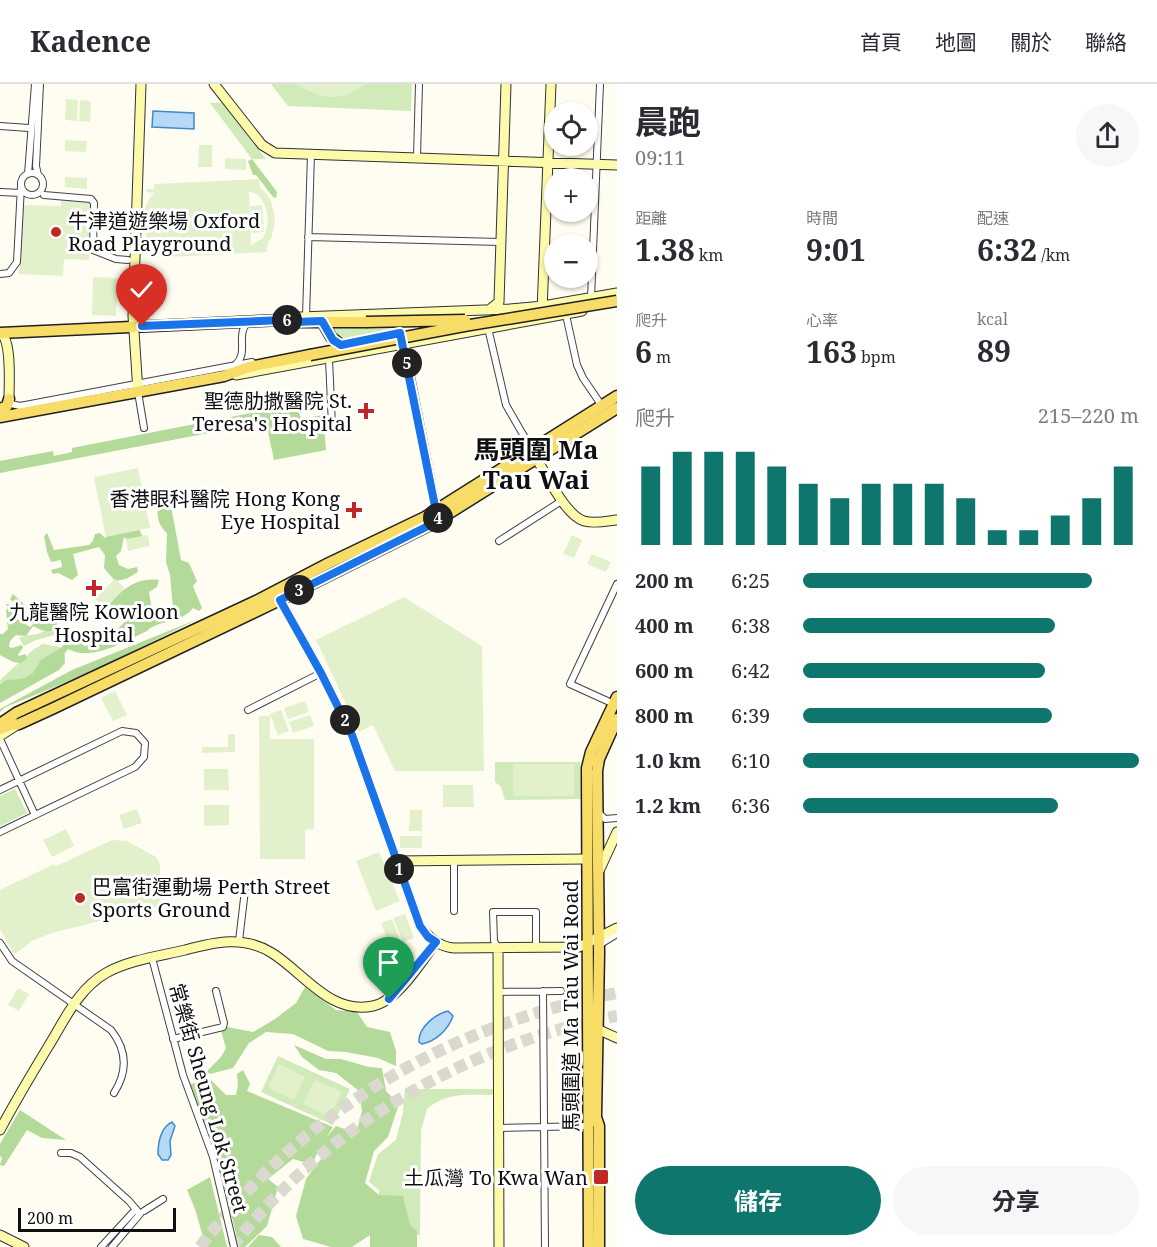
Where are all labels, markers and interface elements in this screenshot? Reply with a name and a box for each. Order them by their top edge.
text: Kadence [30,22,151,60]
text: 首頁 [860,28,902,56]
text: 地圖 [935,28,977,56]
text: 關於 [1010,28,1052,56]
text: 聯絡 [1085,28,1127,56]
text: 晨跑 [635,99,701,144]
map controls [544,102,598,288]
button: locate [544,102,598,156]
button: share [1076,104,1139,167]
text: 09:11 [635,144,685,171]
button: + [544,168,598,222]
place label: 牛津道遊樂場 Oxford Road Playground [68,207,260,257]
text: 距離 [635,207,667,229]
text: 時間 [806,207,838,229]
text: 配速 [977,207,1009,229]
marker: 牛津道遊樂場 Oxford Road Playground [49,225,63,239]
text: 1.38 [635,229,695,270]
text: 9:01 [806,229,866,270]
text: 6:32 [977,229,1037,270]
button: − [544,234,598,288]
text: km [695,244,723,266]
text: /km [1037,244,1070,266]
pin [116,264,167,326]
icon: check [125,273,158,306]
pin: 6 [272,305,302,335]
text: kcal [977,308,1008,330]
text: 6 [282,309,292,331]
text: 爬升 [635,309,667,331]
text: 心率 [806,309,838,331]
text: 89 [977,330,1011,371]
text: 6 [635,331,652,372]
text: 163 [806,331,857,372]
text: m [652,346,671,368]
text: bpm [857,346,896,368]
pin: 5 [392,348,422,378]
text: 5 [402,352,412,374]
place label: 聖德肋撒醫院 St. Teresa's Hospital [192,387,352,437]
marker: 聖德肋撒醫院 St. Teresa's Hospital [357,402,375,420]
text: 215–220 m [1038,402,1139,429]
text: 爬升 [635,404,675,431]
district label: 馬頭圍 Ma Tau Wai [473,431,599,497]
place label: 香港眼科醫院 Hong Kong Eye Hospital [110,485,340,535]
marker: 香港眼科醫院 Hong Kong Eye Hospital [345,501,363,519]
pin: 4 [423,503,453,533]
text: 4 [433,507,443,529]
text: 200 m [635,567,694,594]
text: 6:25 [731,567,770,594]
pin: 3 [284,575,314,605]
marker: 九龍醫院 Kowloon Hospital [85,579,103,597]
text: 3 [294,579,304,601]
place label: 九龍醫院 Kowloon Hospital [9,598,179,648]
text: 400 m [635,612,694,639]
text: 6:38 [731,612,770,639]
text: 600 m [635,657,694,684]
text: 6:42 [731,657,770,684]
text: 800 m [635,702,694,729]
text: 6:39 [731,702,770,729]
pin: 2 [330,705,360,735]
text: 2 [340,709,350,731]
text: 1.0 km [635,747,701,774]
text: 6:10 [731,747,770,774]
text: 1.2 km [635,792,701,819]
text: 6:36 [731,792,770,819]
pin: 1 [384,854,414,884]
text: 1 [394,858,404,880]
place label: 巴富街運動場 Perth Street Sports Ground [92,873,330,923]
street label: 馬頭圍道 Ma Tau Wai Road [557,880,584,1132]
marker: 巴富街運動場 Perth Street Sports Ground [73,891,87,905]
pin [363,937,414,999]
icon: arrive [372,946,405,979]
street label: 常樂街 Sheung Lok Street [163,980,255,1216]
place label: 土瓜灣 To Kwa Wan [404,1164,588,1191]
button: 儲存 [635,1166,881,1235]
button: 分享 [893,1166,1139,1235]
marker: 土瓜灣 To Kwa Wan [592,1168,610,1186]
scale bar [18,1205,176,1232]
text: 200 m [27,1207,73,1229]

